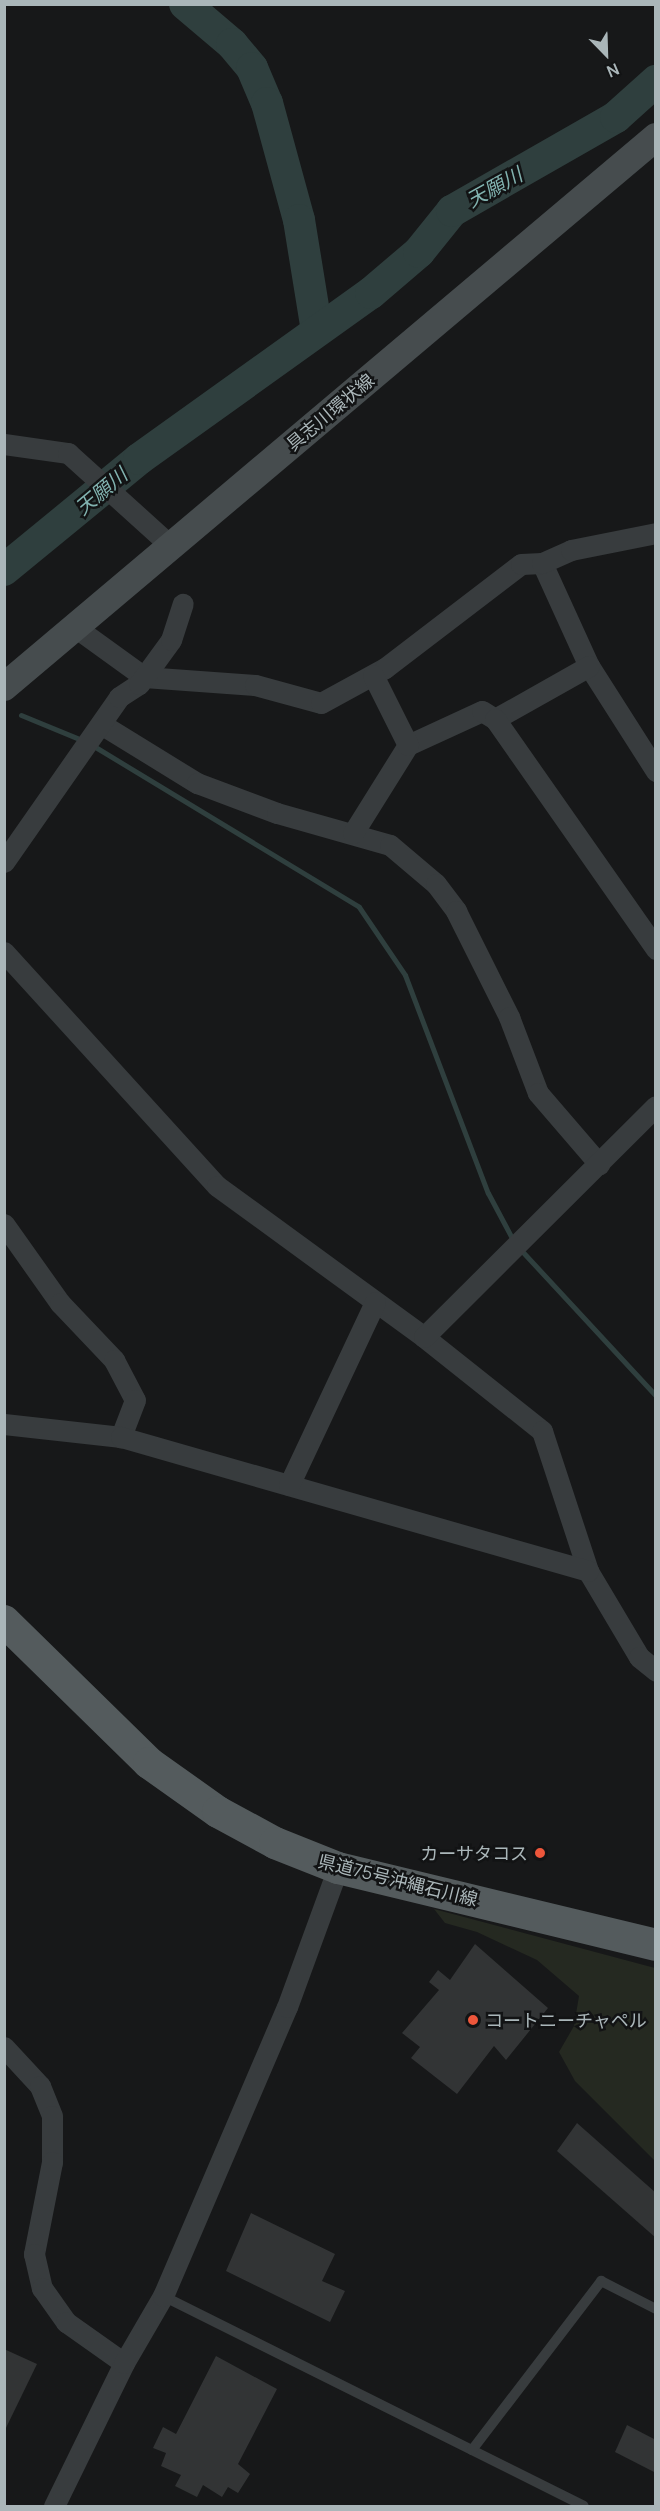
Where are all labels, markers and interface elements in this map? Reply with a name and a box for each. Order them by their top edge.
north arrow [576,24,636,84]
text: N [603,58,623,83]
water label: 天願川 [462,162,526,212]
street label: 具志川環状線 [282,369,378,455]
water label: 天願川 [70,463,132,519]
place label: カーサタコス [420,1842,528,1864]
marker: カーサタコス [533,1846,547,1860]
street label: 県道75号沖縄石川線 [316,1850,480,1910]
place label: コートニーチャペル [485,2009,647,2031]
marker: コートニーチャペル [466,2013,480,2027]

